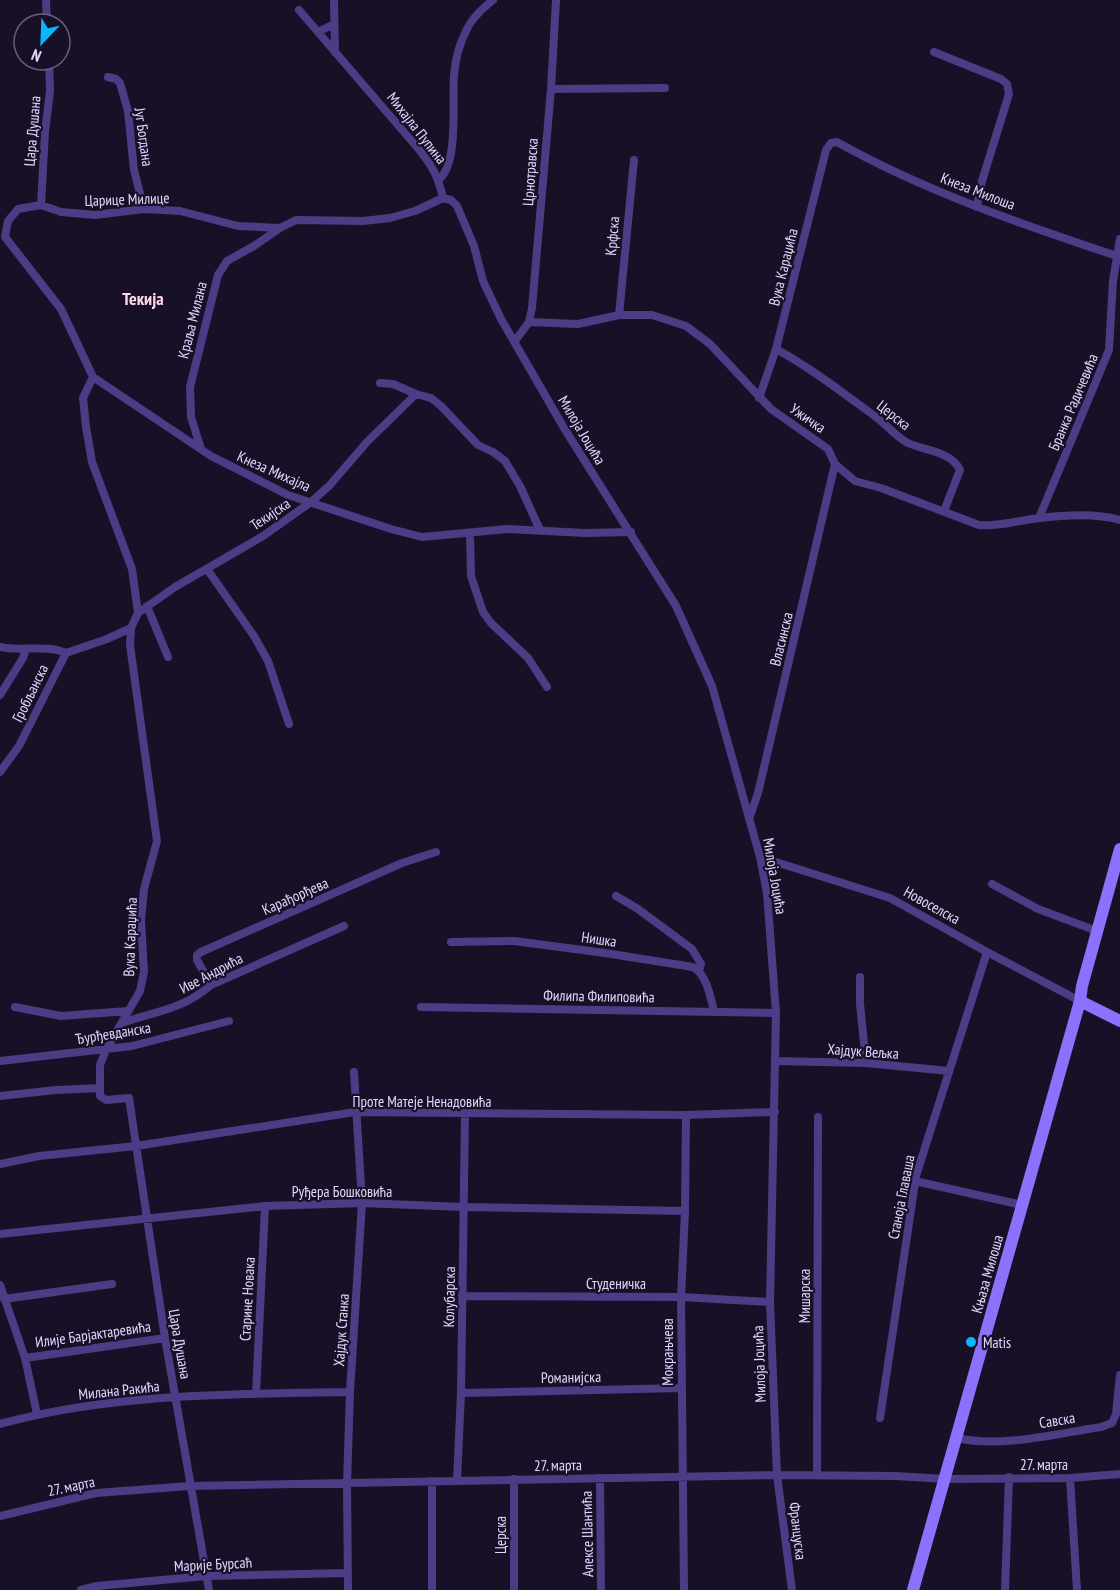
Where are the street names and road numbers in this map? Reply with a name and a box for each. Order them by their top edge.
street label: Михајла Пупина [383,88,451,168]
street label: Цара Душана [19,95,45,167]
street label: Југ Богдана [130,106,158,167]
street label: Црнотравска [518,137,542,207]
street label: Кнеза Милоша [938,168,1018,214]
street label: Царице Милице [84,188,170,210]
street label: Крфска [601,216,623,256]
street label: Вука Караџића [764,226,802,308]
street label: Краља Милана [173,279,211,361]
street label: Бранка Радичевића [1044,351,1102,453]
street label: Милоја Јоцића [554,392,610,468]
street label: Церска [873,396,915,434]
street label: Ужичка [787,399,829,437]
street label: Кнеза Михајла [234,446,314,496]
street label: Текијска [246,494,294,534]
street label: Власинска [765,610,797,668]
street label: Гробљанска [8,661,52,725]
street label: Милоја Јоцића [759,836,791,916]
street label: Карађорђева [259,873,331,919]
street label: Новоселска [901,882,963,928]
street label: Вука Караџића [119,897,141,977]
street label: Нишка [580,927,618,951]
street label: Иве Андрића [176,948,246,998]
street label: Филипа Филиповића [543,986,655,1006]
street label: Ђурђевданска [74,1018,152,1048]
street label: Хајдук Вељка [827,1039,899,1063]
street label: Проте Матеје Ненадовића [353,1092,491,1111]
street label: Станоја Главаша [884,1153,918,1241]
street label: Руђера Бошковића [292,1182,392,1201]
street label: Књаза Милоша [967,1233,1007,1315]
street label: Старине Новака [235,1256,259,1342]
street label: Колубарска [439,1266,459,1328]
street label: Мишарска [795,1269,814,1323]
street label: Студеничка [586,1274,646,1293]
street label: Хајдук Станка [329,1293,353,1367]
street label: Цара Душана [165,1308,195,1380]
street label: Илије Барјактаревића [34,1316,152,1352]
street label: Мокрањчева [658,1318,677,1386]
street label: Милоја Јоцића [748,1325,770,1403]
street label: Романијска [541,1367,601,1387]
street label: Милана Ракића [78,1376,160,1404]
street label: Савска [1038,1408,1076,1432]
street label: 27. марта [534,1455,582,1475]
street label: 27. марта [1020,1455,1068,1474]
street label: 27. марта [46,1472,96,1500]
street label: Алексе Шантића [577,1491,597,1577]
street label: Француска [785,1501,811,1561]
street label: Церска [491,1516,510,1554]
street label: Марије Бурсаћ [174,1552,252,1576]

